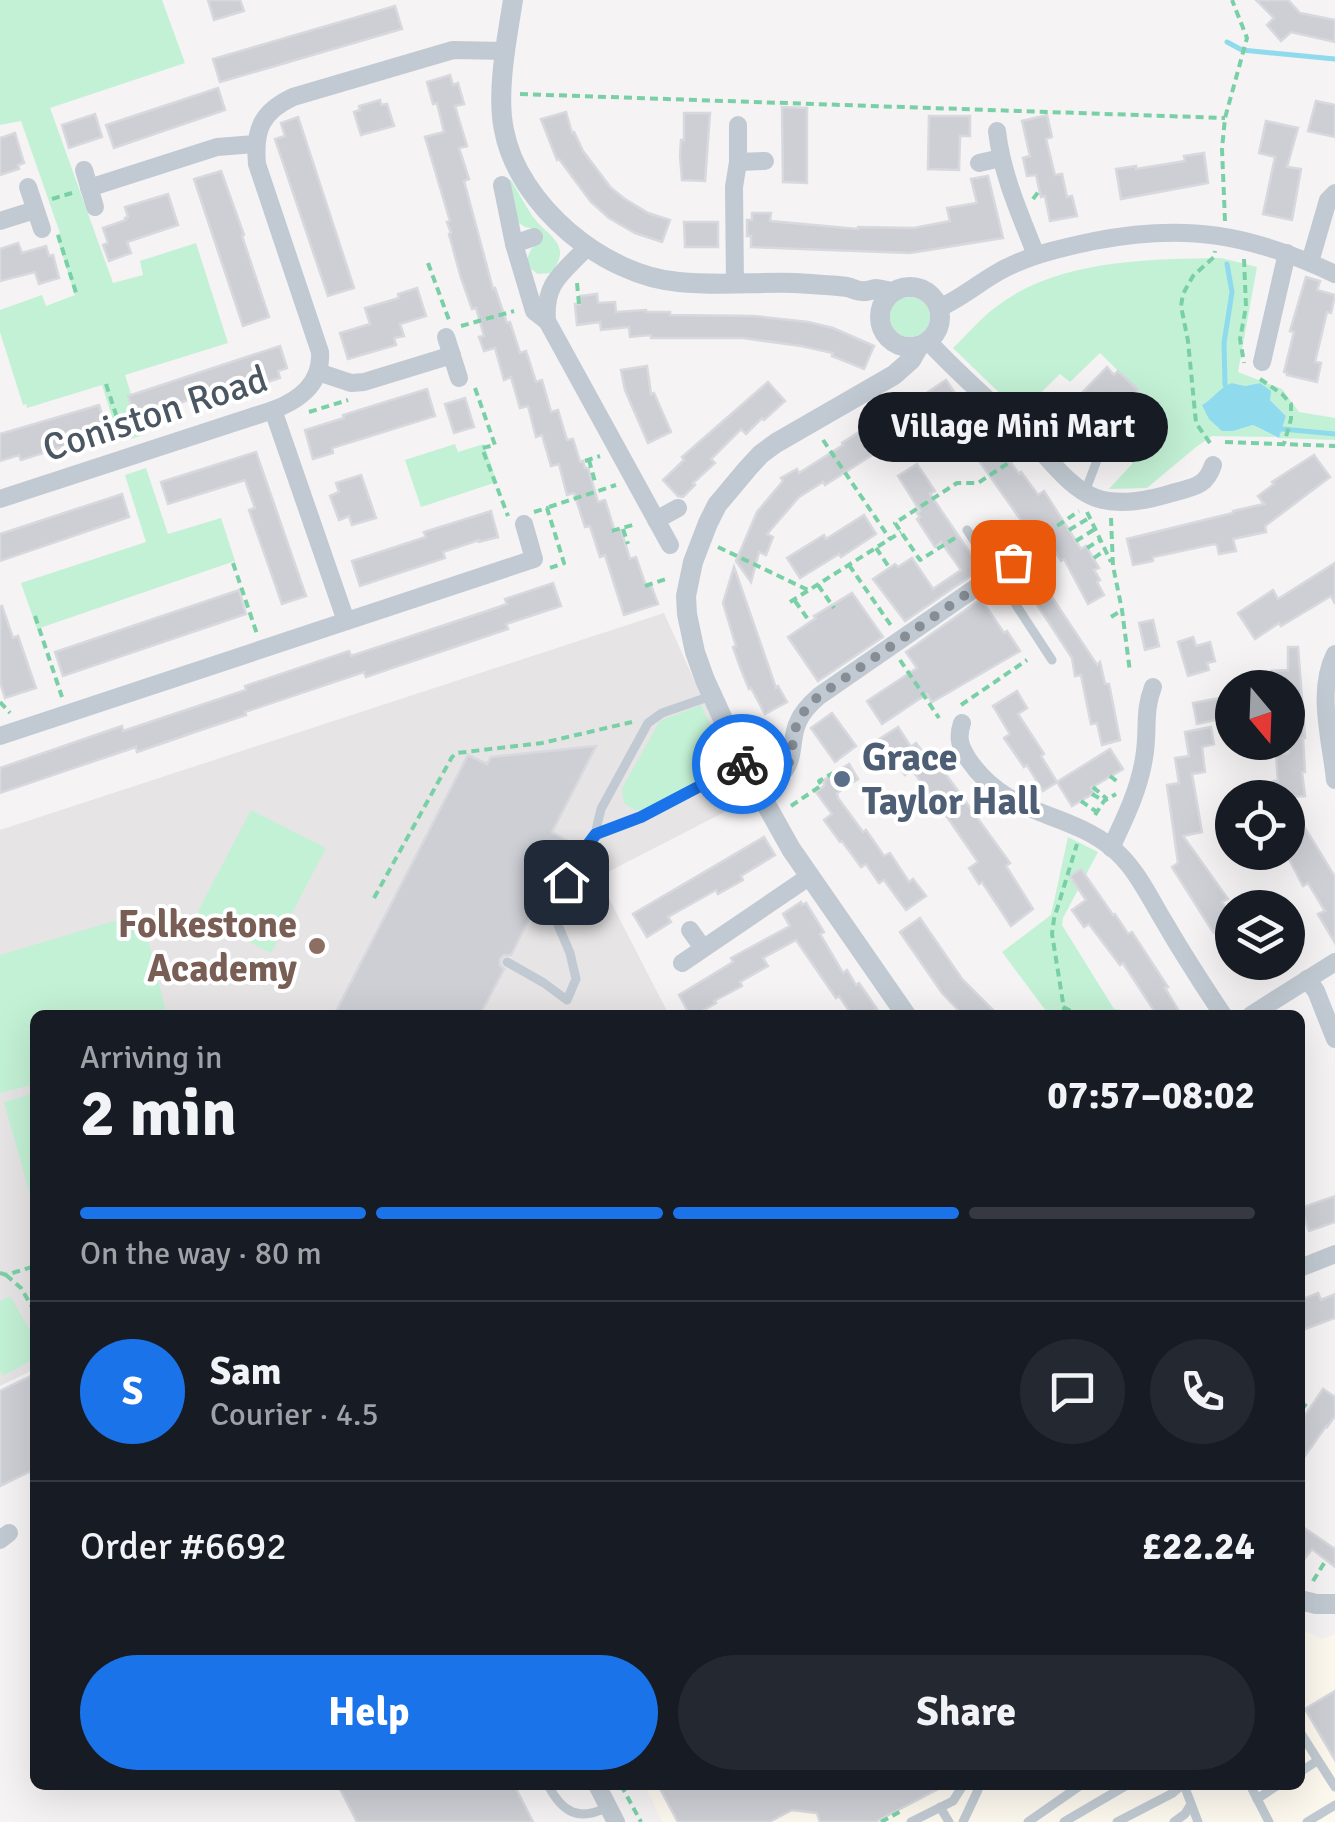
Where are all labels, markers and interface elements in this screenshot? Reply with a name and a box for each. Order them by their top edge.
street label: Coniston Road [37,355,273,472]
callout: Village Mini Mart [858,392,1168,462]
text: Village Mini Mart [891,407,1135,446]
pin [971,520,1056,605]
icon: bag [986,535,1041,590]
north arrow [1215,670,1305,760]
map controls [1215,670,1305,980]
courier [692,714,792,814]
place label: Grace Taylor Hall [862,734,1040,825]
icon: bike [715,737,770,792]
marker: Grace Taylor Hall [831,768,853,790]
button: locate [1215,780,1305,870]
pin [524,840,609,925]
icon: home [539,855,594,910]
button: layers [1215,890,1305,980]
place label: Folkestone Academy [118,901,297,992]
marker: Folkestone Academy [306,935,328,957]
text: Arriving in [80,1038,222,1077]
text: 07:57–08:02 [1047,1072,1255,1119]
text: 2 min [80,1074,237,1154]
text: On the way · 80 m [80,1234,322,1273]
button: chat [1020,1339,1125,1444]
button: phone [1150,1339,1255,1444]
text: Sam [210,1348,281,1395]
text: S [122,1368,143,1415]
text: Courier · 4.5 [210,1395,379,1434]
text: Order #6692 [80,1523,287,1570]
text: £22.24 [1142,1523,1255,1570]
button: Help [80,1655,658,1770]
button: Share [678,1655,1255,1770]

